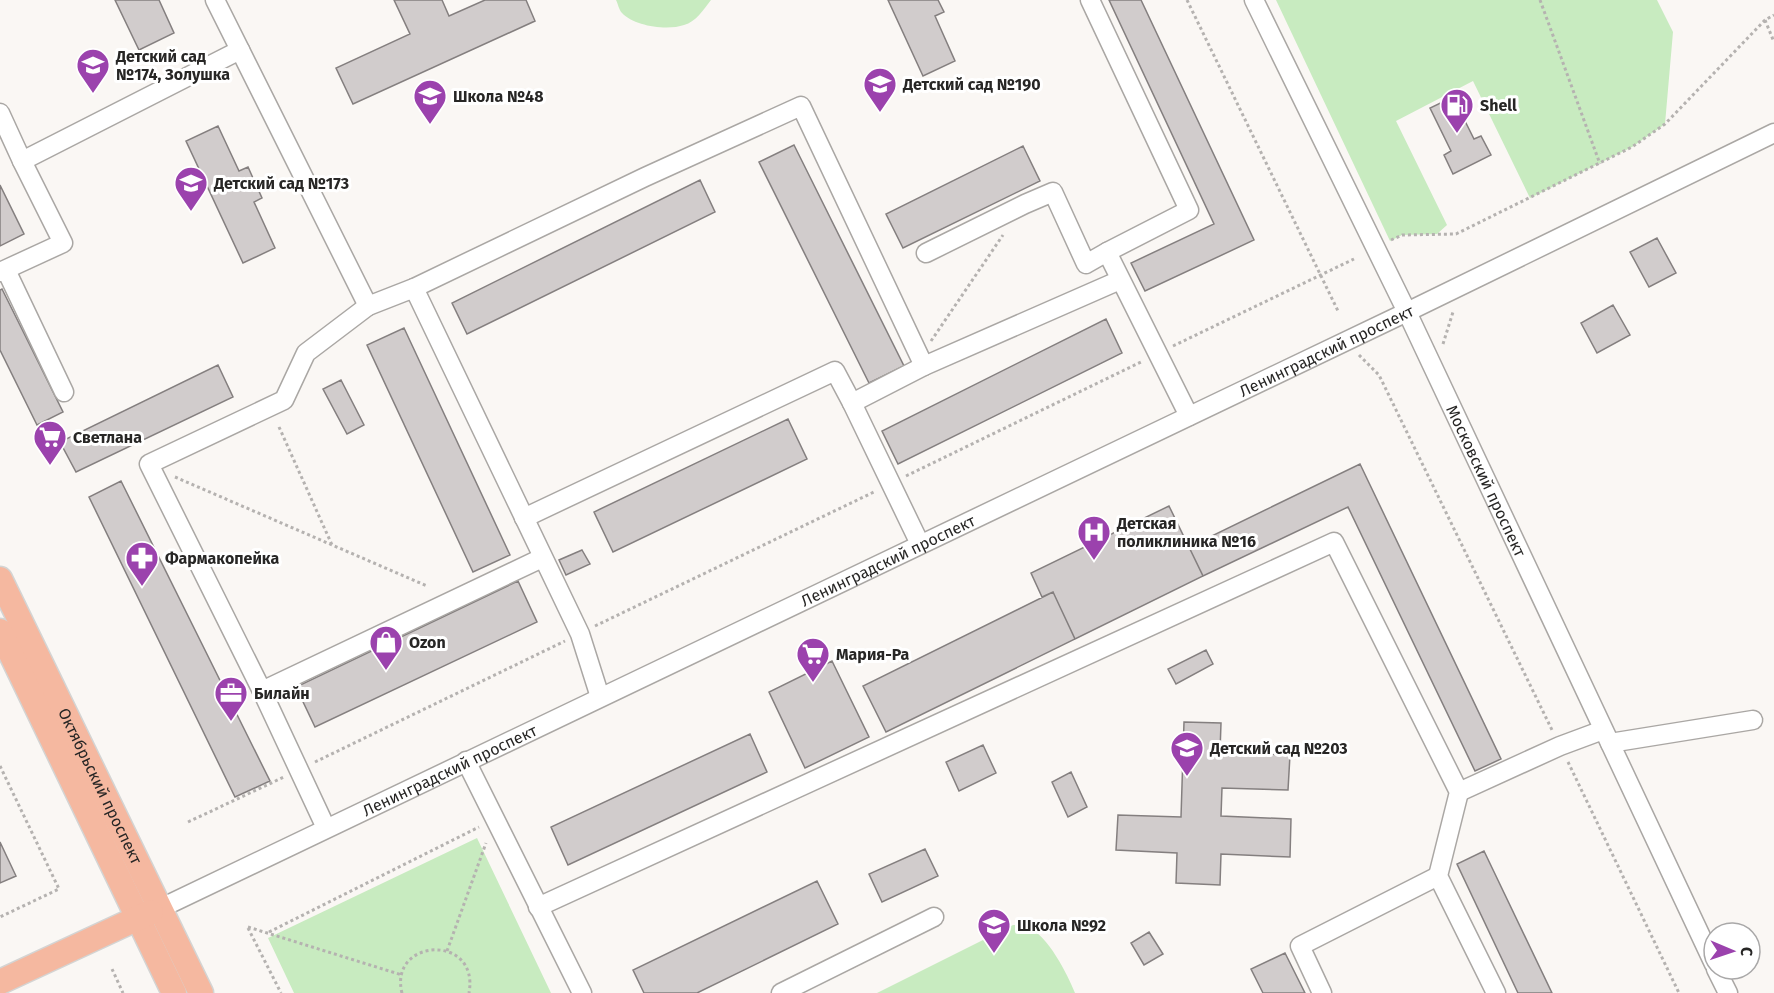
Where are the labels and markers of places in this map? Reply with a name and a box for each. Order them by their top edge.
school or university icon: Детский сад №174, Золушка [75,47,111,94]
place label: Детский сад №174, Золушка [115,47,230,84]
school or university icon: Детский сад №190 [862,66,898,113]
place label: Детский сад №190 [902,75,1041,94]
school or university icon: Школа №48 [412,78,448,125]
place label: Школа №48 [453,87,543,106]
fuel station icon: Shell [1439,87,1475,134]
place label: Shell [1480,96,1517,115]
school or university icon: Детский сад №173 [173,165,209,212]
place label: Детский сад №173 [213,174,349,193]
supermarket icon: Светлана [32,419,68,466]
place label: Светлана [73,428,142,447]
hospital icon: Детская поликлиника №16 [1076,514,1112,561]
place label: Детская поликлиника №16 [1116,514,1256,551]
pharmacy icon: Фармакопейка [124,540,160,587]
place label: Фармакопейка [165,549,279,568]
shop icon: Ozon [368,624,404,671]
place label: Ozon [409,633,446,652]
supermarket icon: Мария-Ра [795,636,831,683]
place label: Мария-Ра [836,645,910,664]
office icon: Билайн [213,675,249,722]
place label: Билайн [254,684,310,703]
school or university icon: Детский сад №203 [1169,730,1205,777]
place label: Детский сад №203 [1209,739,1348,758]
school or university icon: Школа №92 [976,907,1012,954]
place label: Школа №92 [1017,916,1106,935]

